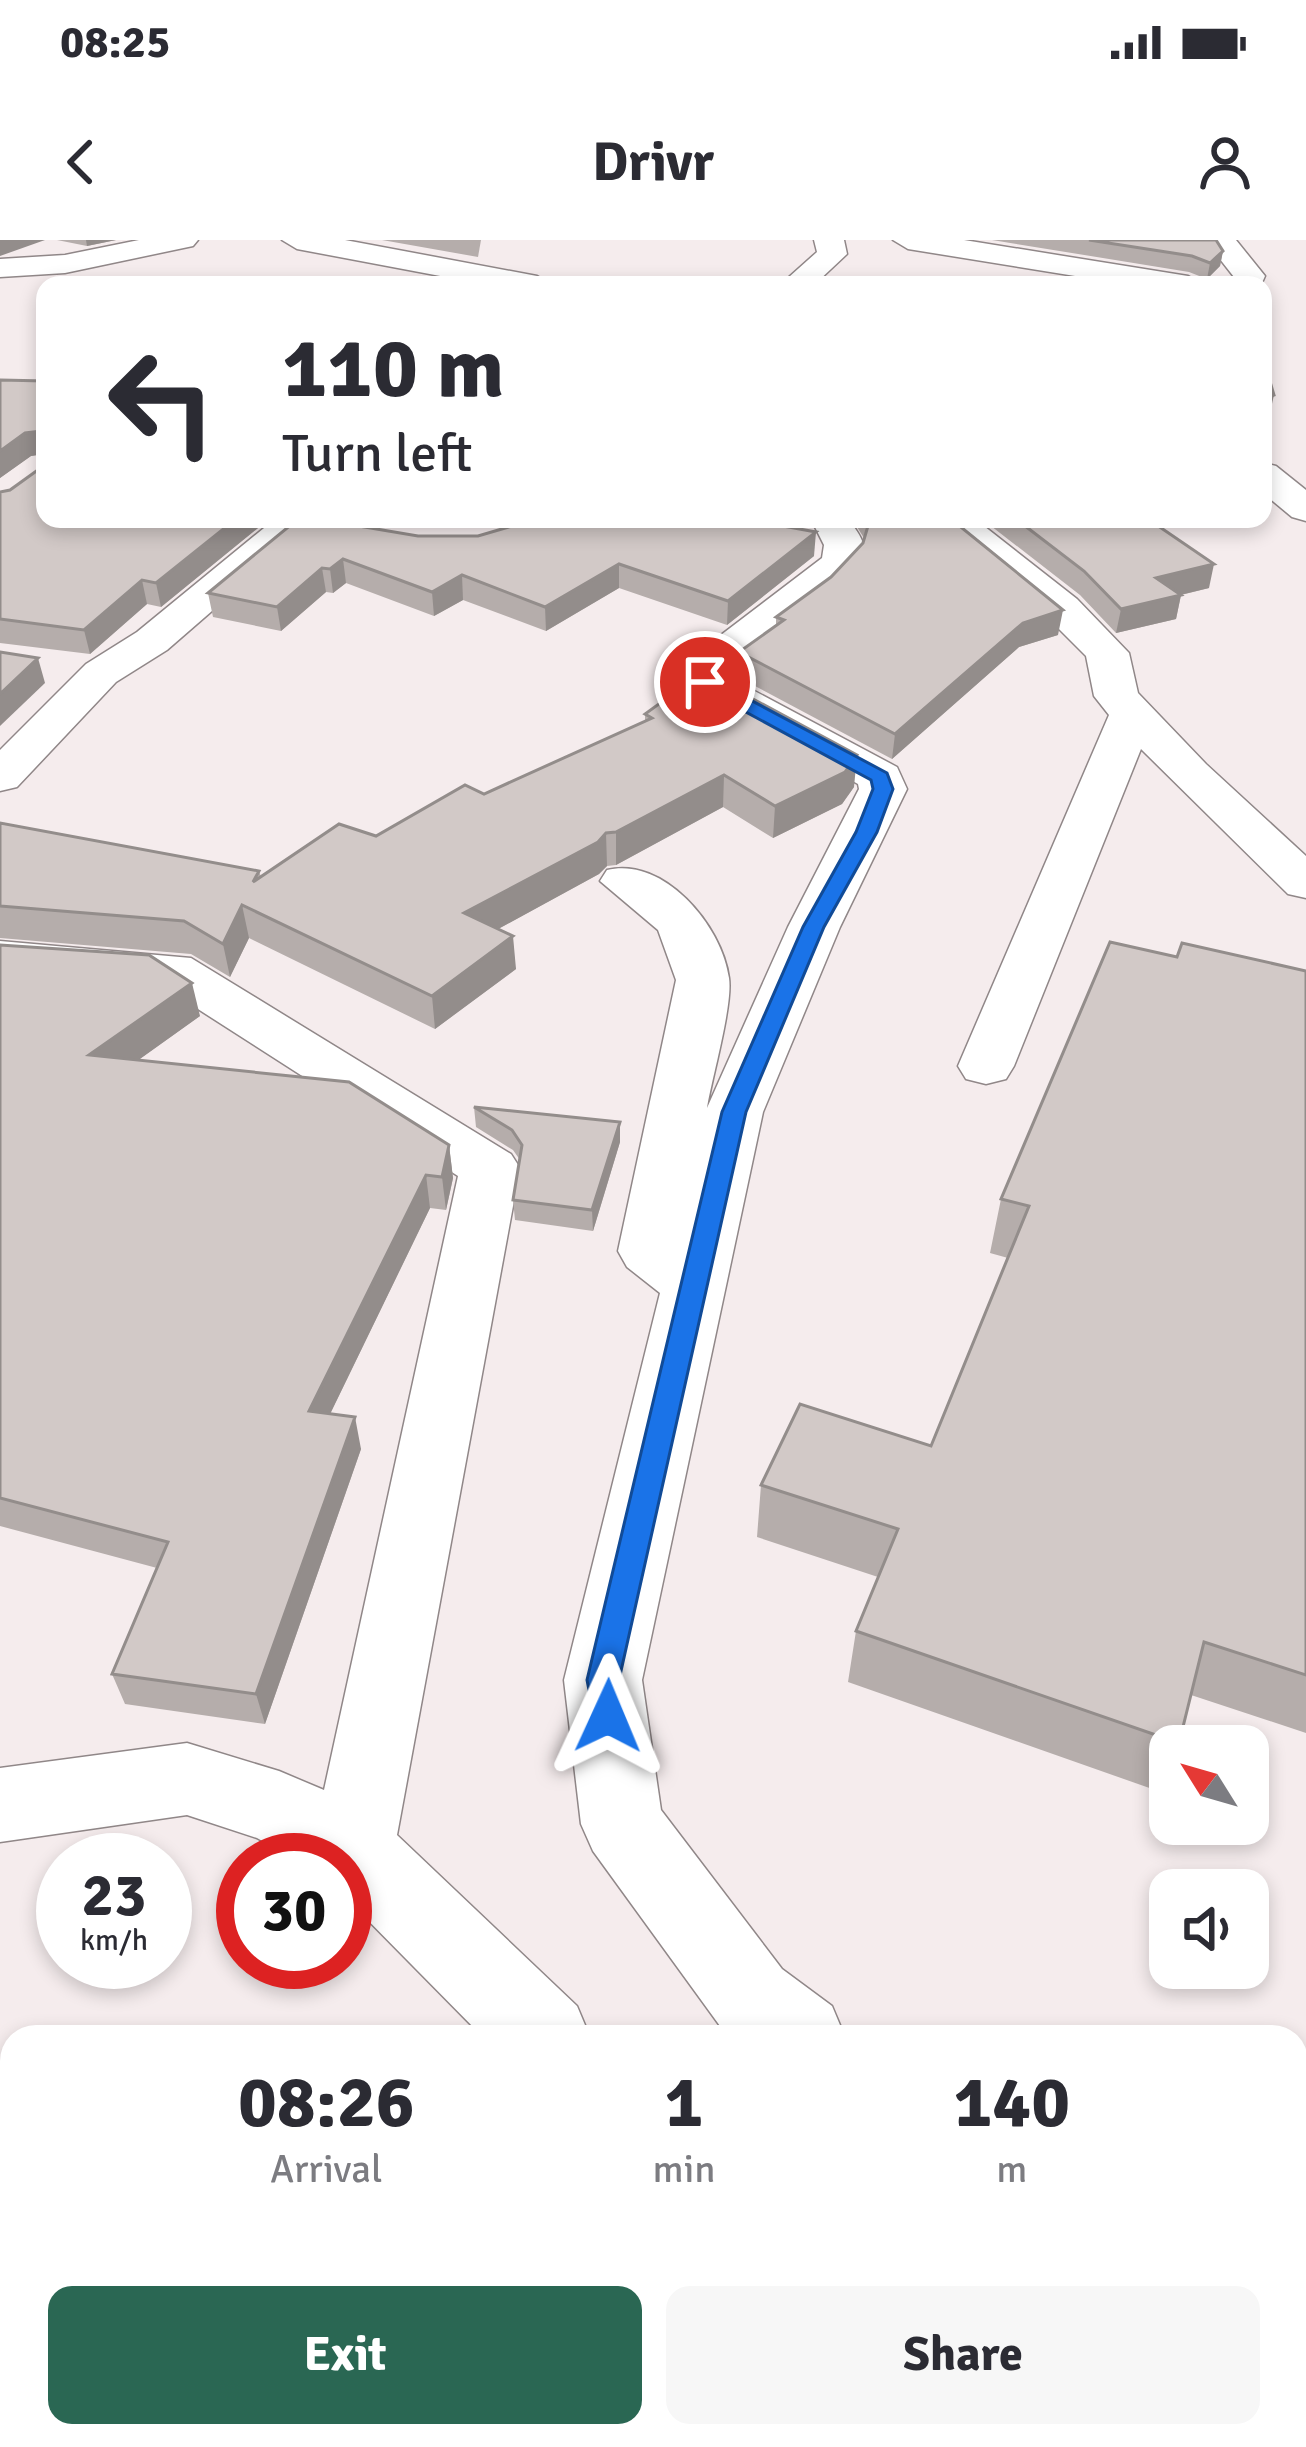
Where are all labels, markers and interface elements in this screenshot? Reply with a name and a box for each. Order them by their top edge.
text: 08:25 [60,15,170,70]
icon: back [48,129,114,195]
text: Drivr [592,129,714,196]
icon: person [1192,129,1258,195]
text: 110 m [282,317,504,421]
icon: left [84,324,240,480]
text: Turn left [282,420,472,487]
pin [654,631,756,733]
icon: arrive [672,649,738,715]
position arrow [545,1653,671,1779]
north arrow [1149,1725,1269,1845]
map controls [1149,1725,1269,1989]
speed limit sign: 30 [216,1833,372,1989]
text: 23 [82,1859,146,1933]
button: sound [1149,1869,1269,1989]
text: km/h [80,1922,148,1959]
text: 08:26 [238,2058,415,2147]
text: 1 [665,2058,703,2147]
text: 140 [953,2058,1070,2147]
text: Arrival [270,2145,382,2193]
text: min [653,2145,716,2193]
text: m [996,2145,1027,2193]
button: Exit [48,2286,642,2424]
button: Share [666,2286,1260,2424]

